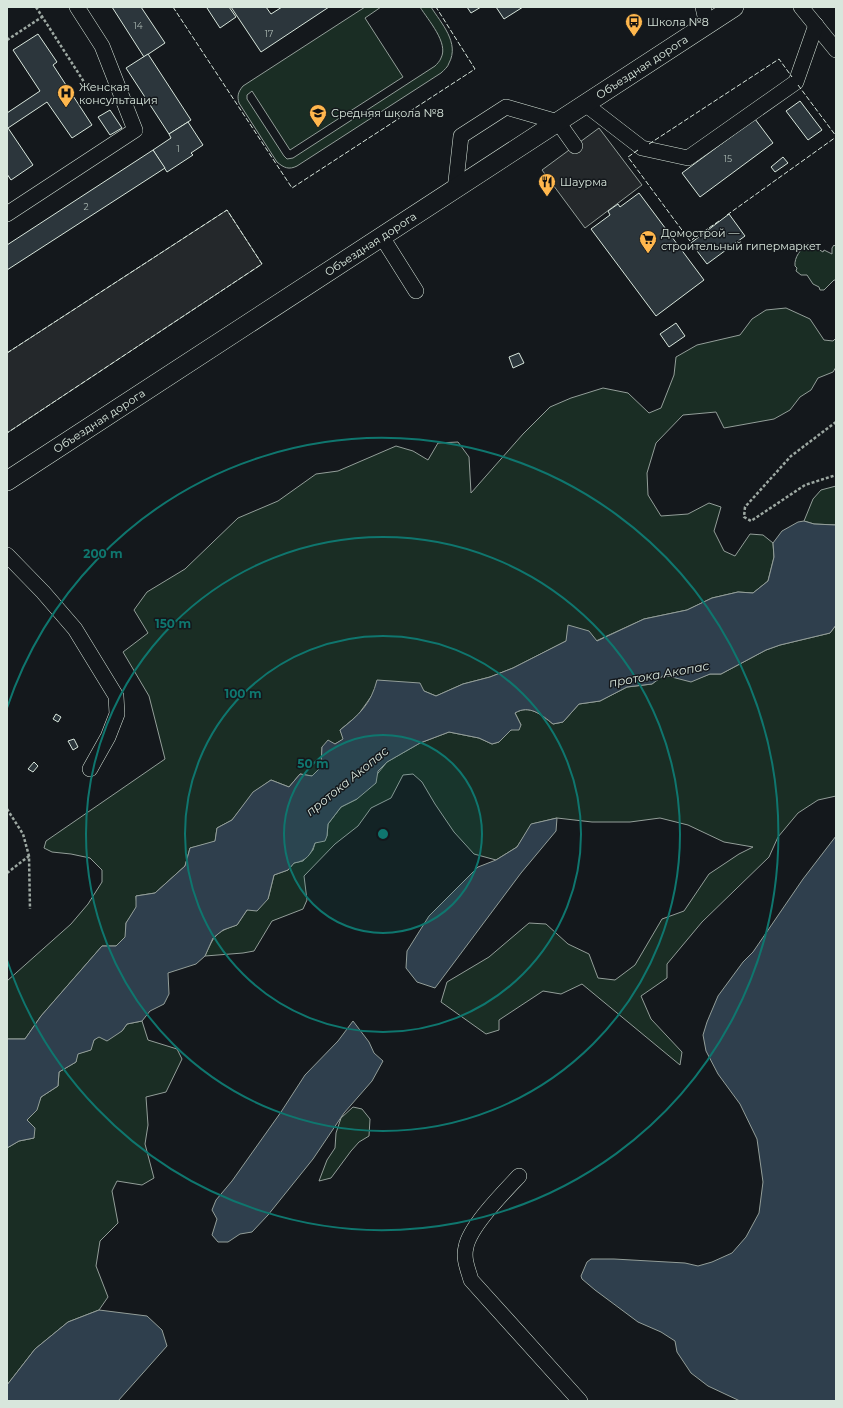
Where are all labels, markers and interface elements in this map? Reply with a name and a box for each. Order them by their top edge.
bus stop icon: Школа №8 [624,12,644,37]
place label: Школа №8 [647,15,709,29]
house number: 14 [133,20,143,31]
house number: 17 [265,28,273,39]
street label: Объездная дорога [593,32,691,102]
place label: Женская консультация [79,80,158,107]
hospital icon: Женская консультация [56,83,76,108]
school or university icon: Средняя школа №8 [308,103,328,128]
place label: Средняя школа №8 [331,106,444,120]
house number: 1 [176,143,180,154]
house number: 15 [724,153,732,164]
restaurant icon: Шаурма [537,172,557,197]
place label: Шаурма [560,175,607,189]
house number: 2 [83,201,89,212]
street label: Объездная дорога [322,209,419,279]
place label: Домострой — строительный гипермаркет [661,226,822,253]
supermarket icon: Домострой — строительный гипермаркет [638,229,658,254]
street label: Объездная дорога [51,386,148,456]
text: 200 m [83,546,123,561]
text: 150 m [155,616,191,631]
water label: протока Акопас [608,658,710,690]
text: 100 m [225,686,261,701]
water label: протока Акопас [303,743,391,819]
text: 50 m [297,756,329,771]
centre of rings [376,827,390,841]

